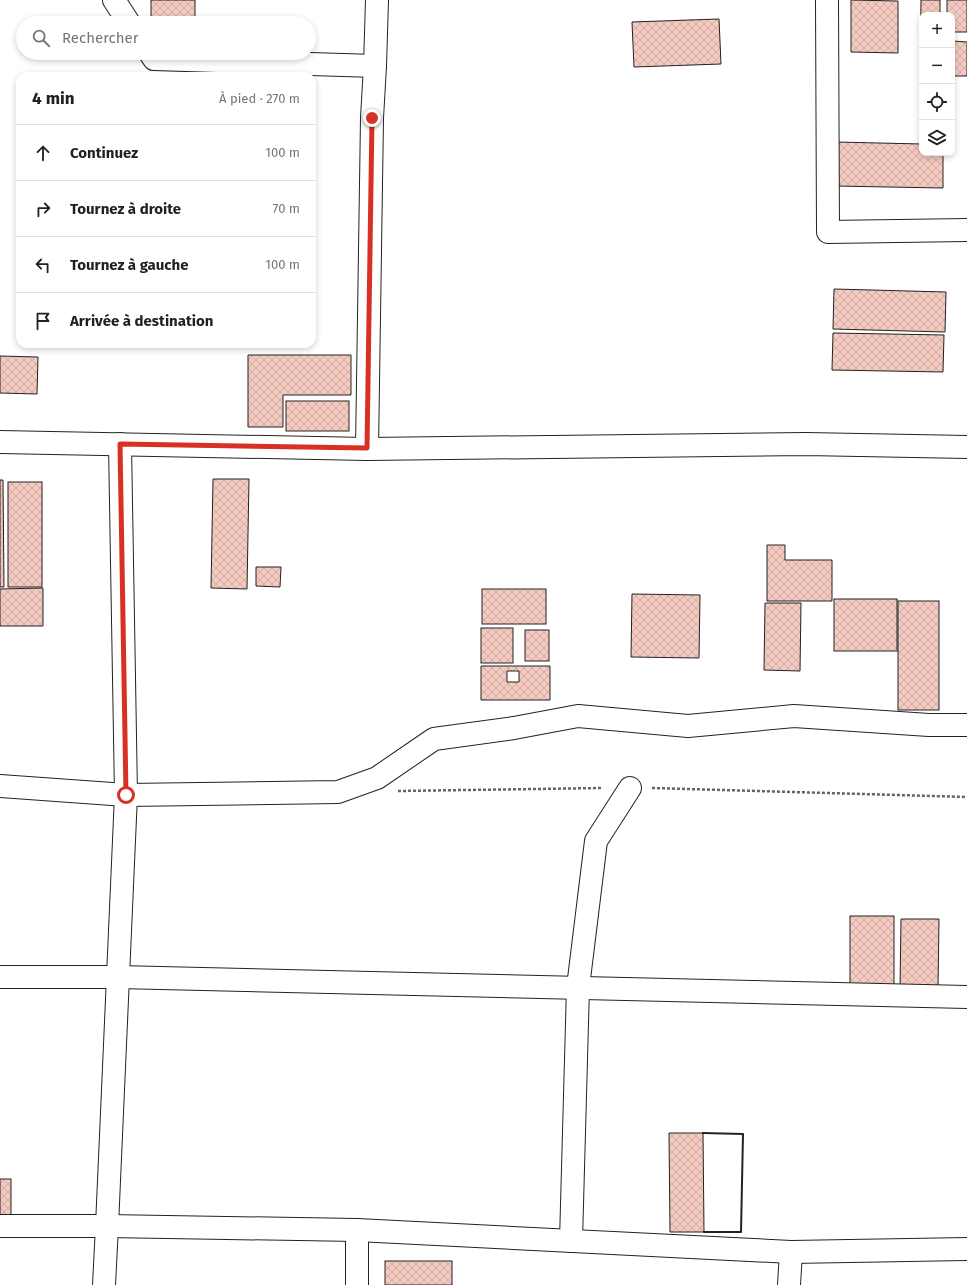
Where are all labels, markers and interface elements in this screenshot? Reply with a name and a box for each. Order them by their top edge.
map controls [919,12,955,156]
button: + [919,12,955,48]
search box [16,16,316,60]
icon: search [30,27,52,49]
text: Rechercher [62,29,138,47]
button: − [919,48,955,84]
button: locate [919,84,955,120]
text: 4 min [32,88,75,109]
text: À pied · 270 m [219,91,300,106]
route end [363,109,381,127]
button: layers [919,120,955,156]
icon: ahead [32,142,54,164]
text: Continuez [70,144,138,162]
text: 100 m [265,145,300,160]
icon: right [32,198,54,220]
text: Tournez à droite [70,200,181,218]
text: 70 m [273,201,300,216]
icon: left [32,254,54,276]
text: Tournez à gauche [70,256,189,274]
text: 100 m [265,257,300,272]
icon: arrive [32,310,54,332]
text: Arrivée à destination [70,312,213,330]
route start [117,786,135,804]

